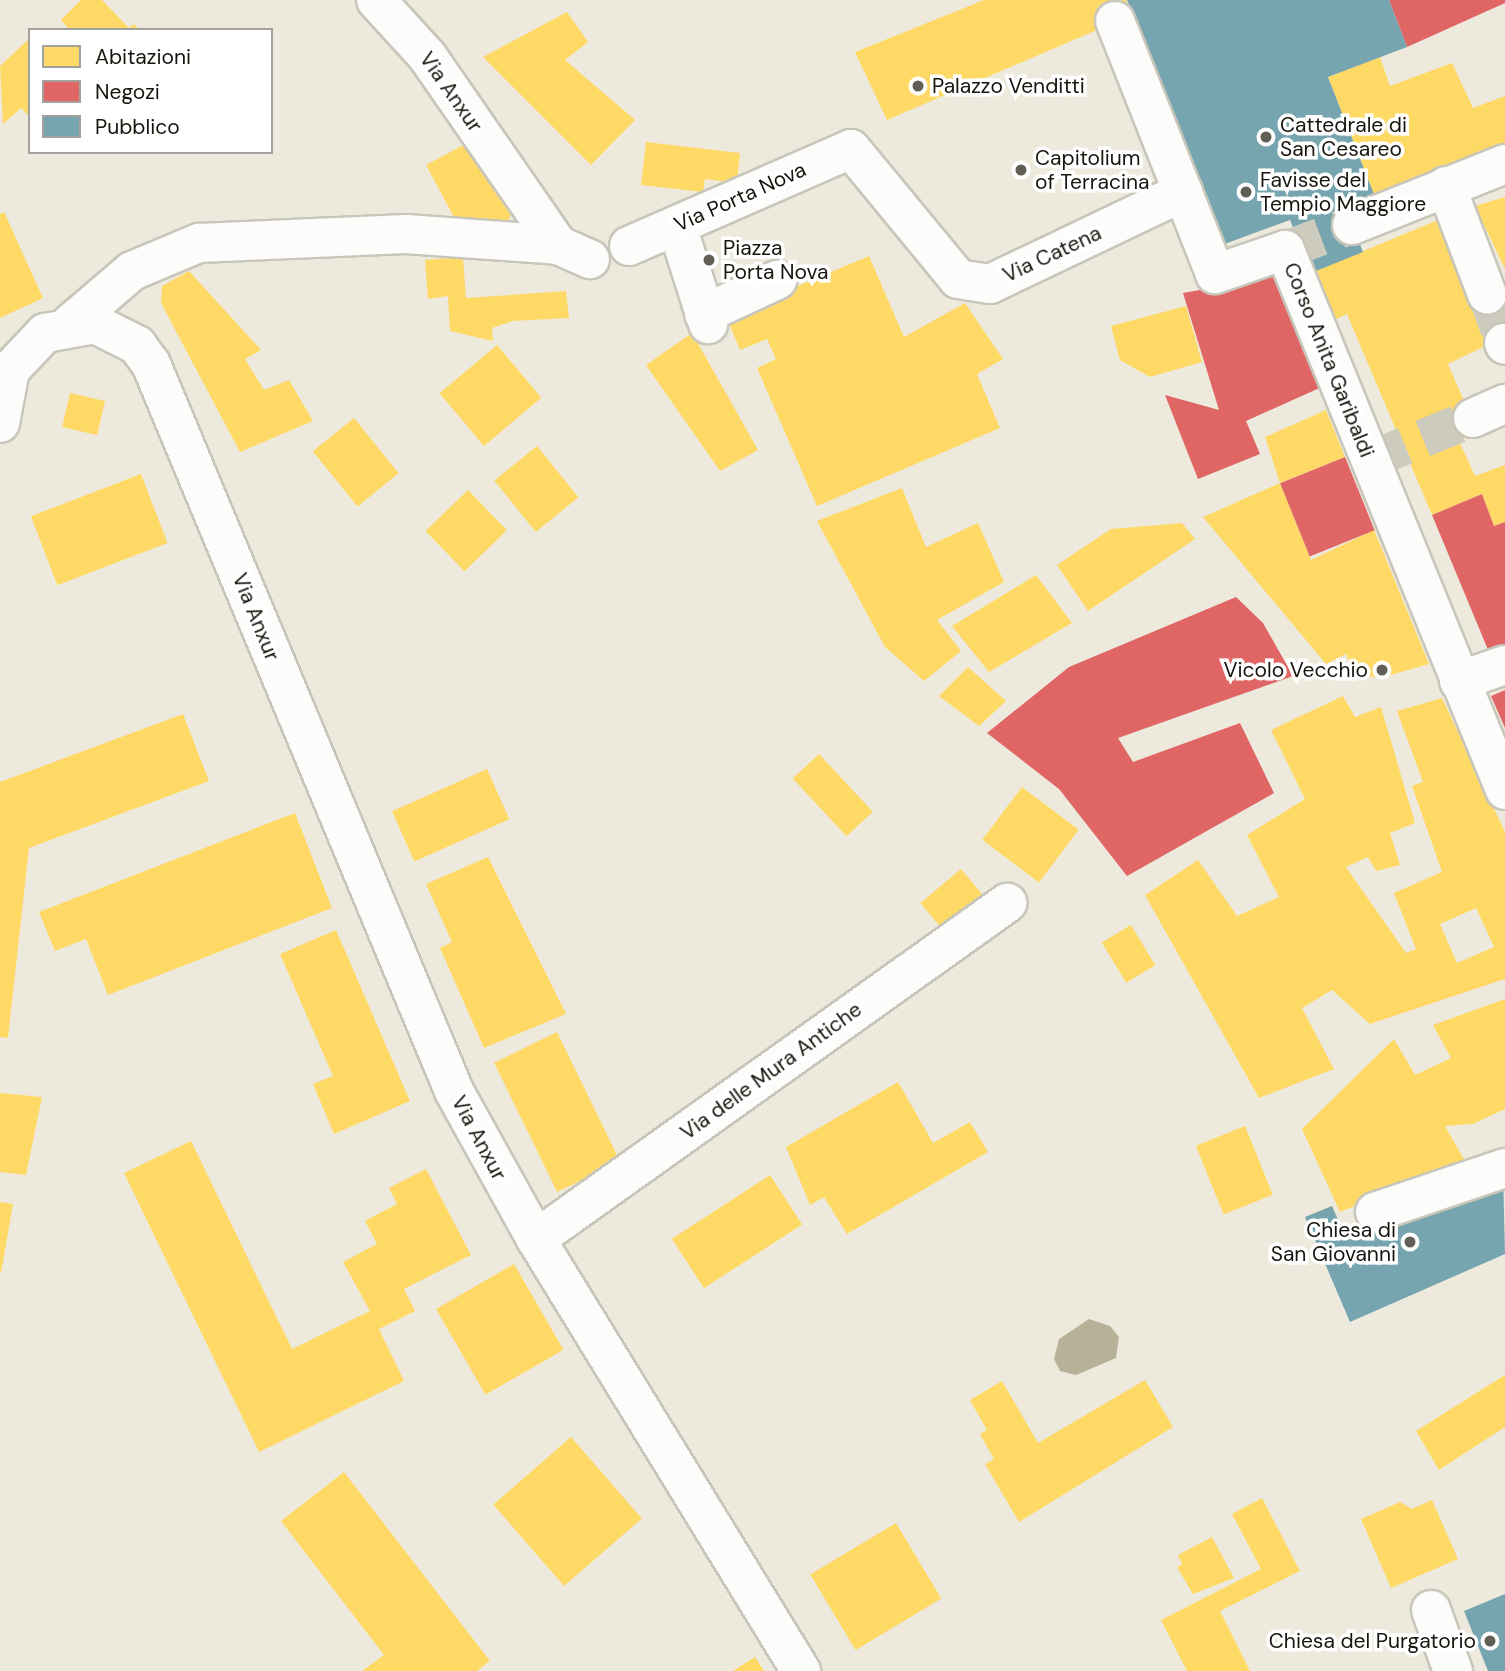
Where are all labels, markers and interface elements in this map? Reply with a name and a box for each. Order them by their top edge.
legend [28,28,273,154]
text: Abitazioni [95,43,191,71]
street label: Via Anxur [414,47,488,137]
place label: Palazzo Venditti [932,73,1085,99]
text: Negozi [95,78,160,106]
marker: Palazzo Venditti [910,78,926,94]
place label: Cattedrale di San Cesareo [1280,112,1407,162]
text: Pubblico [95,113,180,141]
marker: Cattedrale di San Cesareo [1258,129,1274,145]
place label: Capitolium of Terracina [1035,145,1149,195]
street label: Via Porta Nova [670,157,810,237]
marker: Capitolium of Terracina [1013,162,1029,178]
place label: Favisse del Tempio Maggiore [1260,167,1426,217]
marker: Favisse del Tempio Maggiore [1238,184,1254,200]
street label: Via Catena [999,220,1105,288]
place label: Piazza Porta Nova [723,235,828,285]
marker: Piazza Porta Nova [701,252,717,268]
street label: Corso Anita Garibaldi [1278,259,1380,461]
street label: Via Anxur [227,569,285,665]
place label: Vicolo Vecchio [1224,657,1368,683]
marker: Vicolo Vecchio [1374,662,1390,678]
street label: Via delle Mura Antiche [675,997,867,1145]
street label: Via Anxur [446,1091,512,1185]
place label: Chiesa di San Giovanni [1271,1217,1396,1267]
marker: Chiesa di San Giovanni [1402,1234,1418,1250]
place label: Chiesa del Purgatorio [1269,1628,1476,1654]
marker: Chiesa del Purgatorio [1482,1633,1498,1649]

